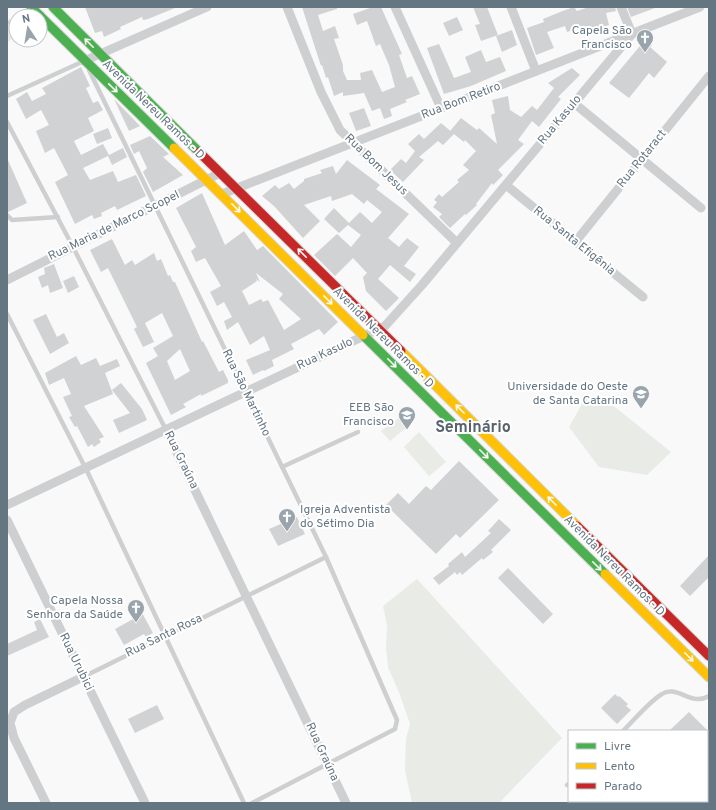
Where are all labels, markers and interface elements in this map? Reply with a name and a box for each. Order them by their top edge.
north arrow [8,8,48,48]
text: N [21,12,31,27]
place label: Capela São Francisco [572,23,632,53]
church icon: Capela São Francisco [635,28,655,53]
one-way arrow [84,38,94,48]
street label: Avenida Nereu Ramos - D [98,57,208,163]
street label: Rua Bom Retiro [419,78,503,123]
one-way arrow [107,83,117,92]
street label: Rua Kasulo [535,92,586,148]
street label: Rua Rotaract [614,127,670,191]
street label: Rua Bom Jesus [341,131,411,199]
street label: Rua Maria de Marco Scopel [46,187,182,265]
one-way arrow [231,203,241,213]
street label: Rua Santa Efigênia [530,203,618,279]
one-way arrow [297,248,307,258]
street label: Avenida Nereu Ramos - D [329,284,437,392]
one-way arrow [323,295,333,305]
street label: Rua Kasulo [294,334,356,374]
street label: Rua São Martinho [218,347,274,440]
one-way arrow [387,358,397,368]
place label: Universidade do Oeste de Santa Catarina [507,379,628,409]
school or university icon: Universidade do Oeste de Santa Catarina [631,384,651,409]
place label: EEB São Francisco [343,400,394,430]
one-way arrow [455,404,465,414]
school or university icon: EEB São Francisco [397,405,417,430]
district label: Seminário [435,418,511,438]
street label: Rua Graúna [160,428,202,492]
one-way arrow [479,450,489,459]
one-way arrow [547,496,557,506]
place label: Igreja Adventista do Sétimo Dia [300,502,390,532]
church icon: Igreja Adventista do Sétimo Dia [277,507,297,532]
street label: Avenida Nereu Ramos - D [560,512,668,620]
one-way arrow [592,561,602,571]
place label: Capela Nossa Senhora da Saúde [26,593,123,623]
church icon: Capela Nossa Senhora da Saúde [126,598,146,623]
street label: Rua Santa Rosa [123,610,205,662]
street label: Rua Urubici [55,631,97,693]
one-way arrow [684,652,694,662]
street label: Rua Graúna [302,720,342,784]
legend [568,730,708,802]
text: Livre [604,739,631,755]
text: Lento [604,759,635,775]
text: Parado [604,779,642,795]

